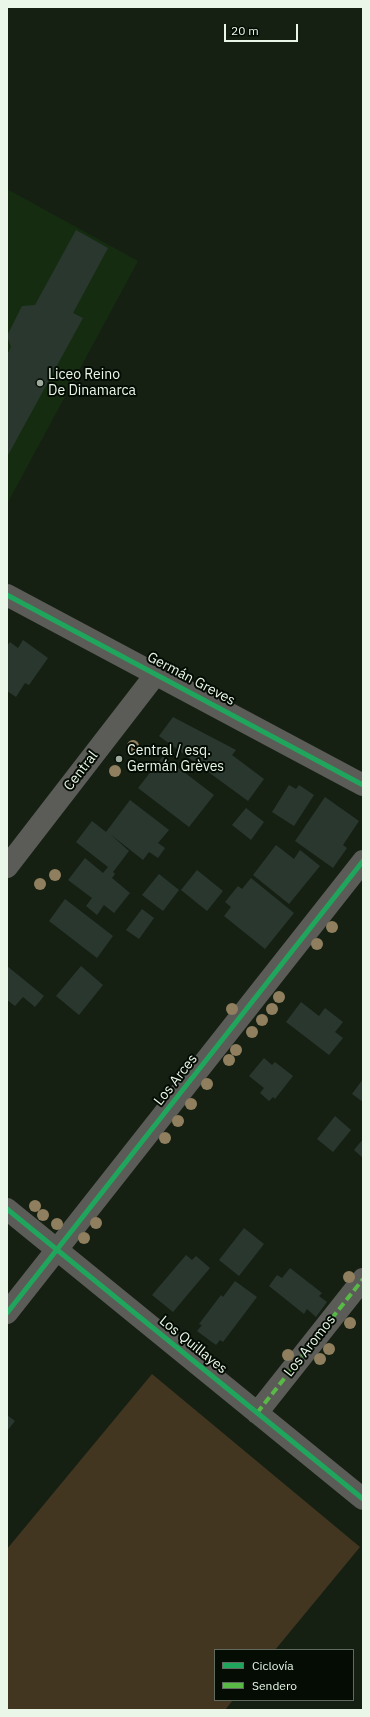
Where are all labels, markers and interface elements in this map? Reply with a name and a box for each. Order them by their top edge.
scale bar [226,16,300,42]
text: 20 m [231,23,259,38]
place label: Liceo Reino De Dinamarca [48,367,136,400]
marker: Liceo Reino De Dinamarca [35,378,45,388]
street label: Germán Greves [144,649,238,709]
place label: Central / esq. Germán Grèves [127,743,224,776]
street label: Central [60,748,102,794]
marker: Central / esq. Germán Grèves [114,754,124,764]
street label: Los Arces [151,1051,201,1109]
street label: Los Quillayes [156,1312,230,1378]
street label: Los Aromos [281,1312,339,1380]
legend [214,1649,354,1701]
text: Ciclovía [252,1658,294,1673]
text: Sendero [252,1678,297,1693]

